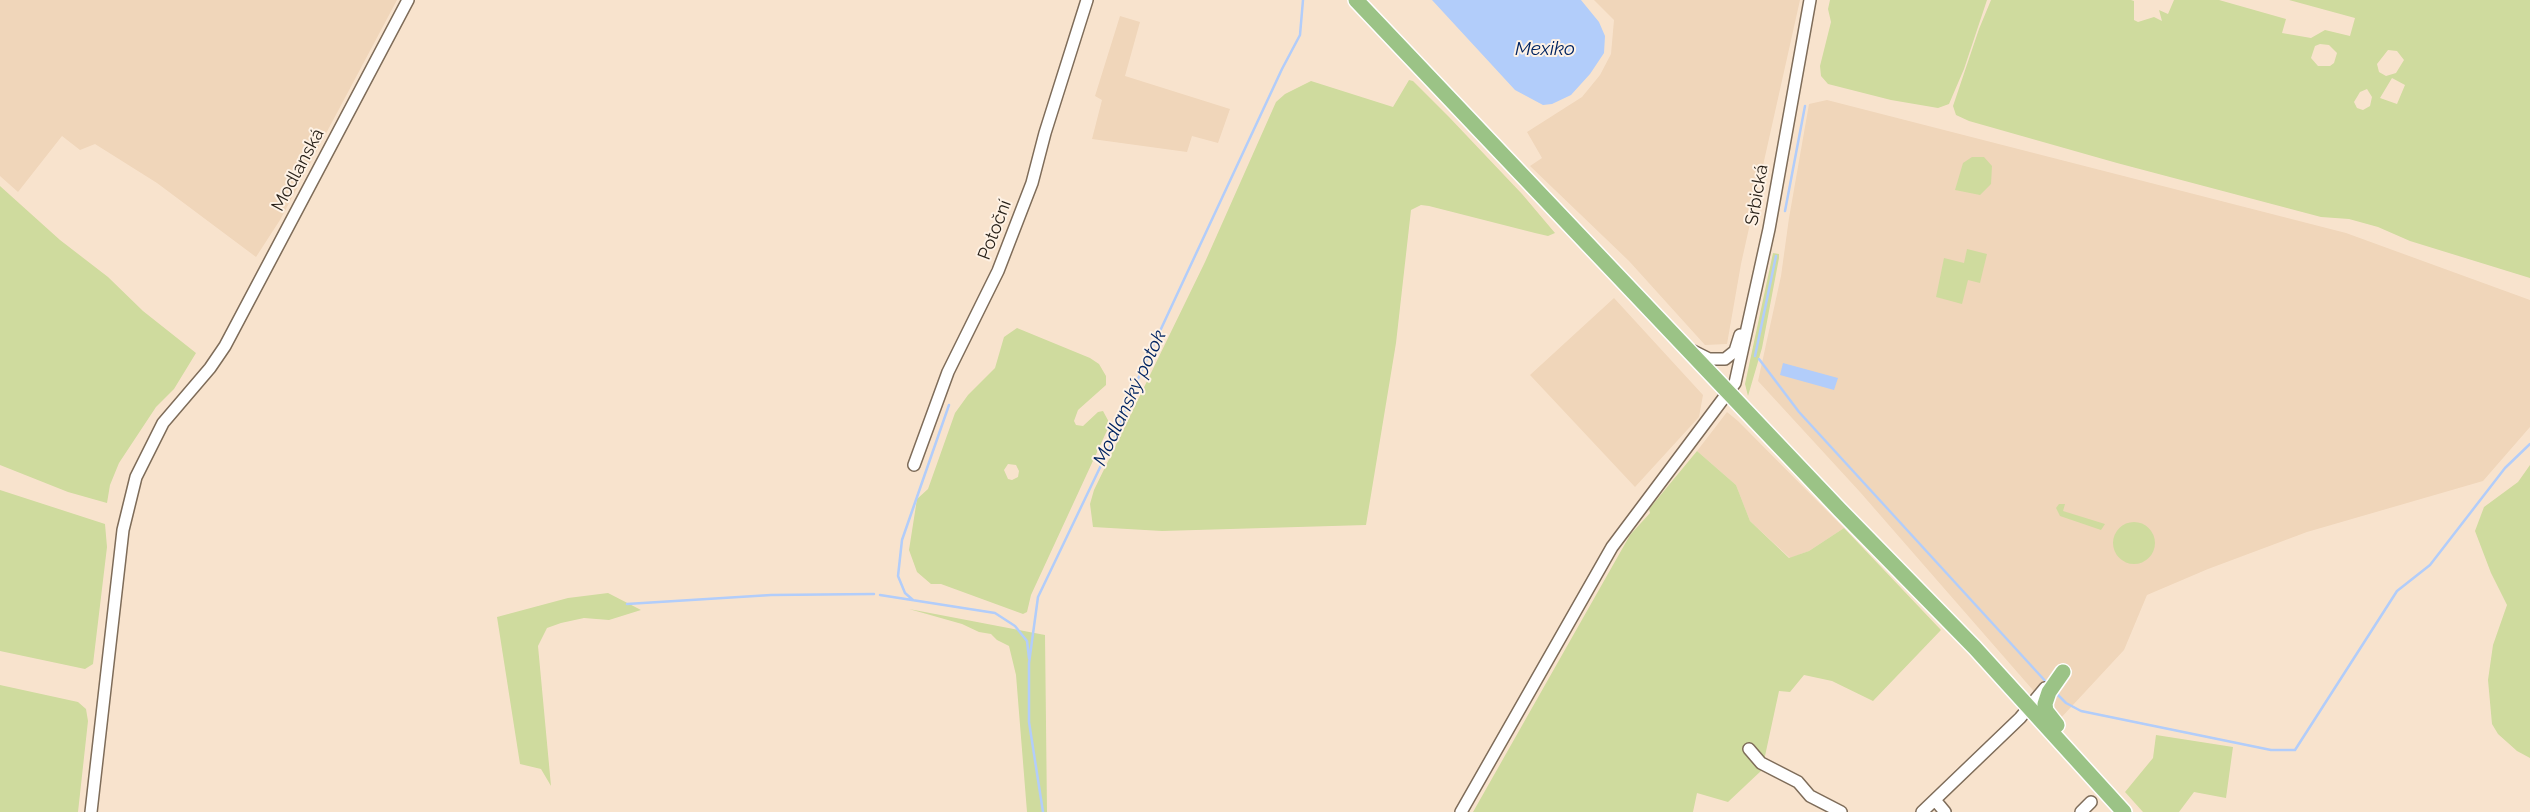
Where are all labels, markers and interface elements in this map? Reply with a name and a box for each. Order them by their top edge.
water label: Mexiko [1515,38,1575,60]
street label: Modlanská [267,125,329,215]
street label: Srbická [1741,163,1773,227]
street label: Potoční [974,197,1016,263]
water label: Modlanský potok [1089,327,1171,469]

